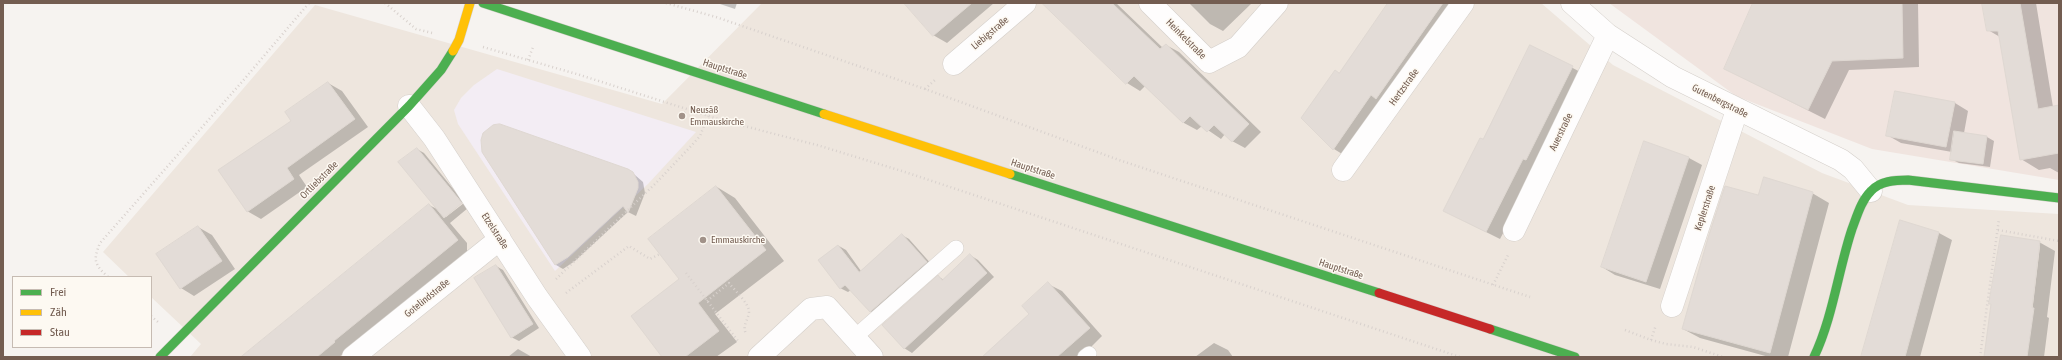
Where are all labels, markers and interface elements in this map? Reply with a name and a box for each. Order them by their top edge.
street label: Liebigstraße [969,14,1011,52]
street label: Heinkelstraße [1163,16,1209,62]
street label: Hauptstraße [701,56,749,82]
street label: Hertzstraße [1387,66,1421,108]
street label: Gutenbergstraße [1690,82,1750,120]
place label: Neusäß Emmauskirche [690,104,744,128]
marker: Neusäß Emmauskirche [677,111,687,121]
street label: Auerstraße [1547,111,1575,153]
street label: Hauptstraße [1009,156,1057,182]
street label: Ortliebstraße [297,158,341,202]
street label: Keplerstraße [1692,184,1718,232]
street label: Etzelstraße [479,211,511,251]
place label: Emmauskirche [711,234,765,246]
marker: Emmauskirche [698,235,708,245]
street label: Hauptstraße [1317,256,1365,282]
legend [12,276,152,348]
street label: Gotelindstraße [402,276,452,320]
text: Frei [50,285,66,299]
text: Zäh [50,305,67,319]
text: Stau [50,325,70,339]

